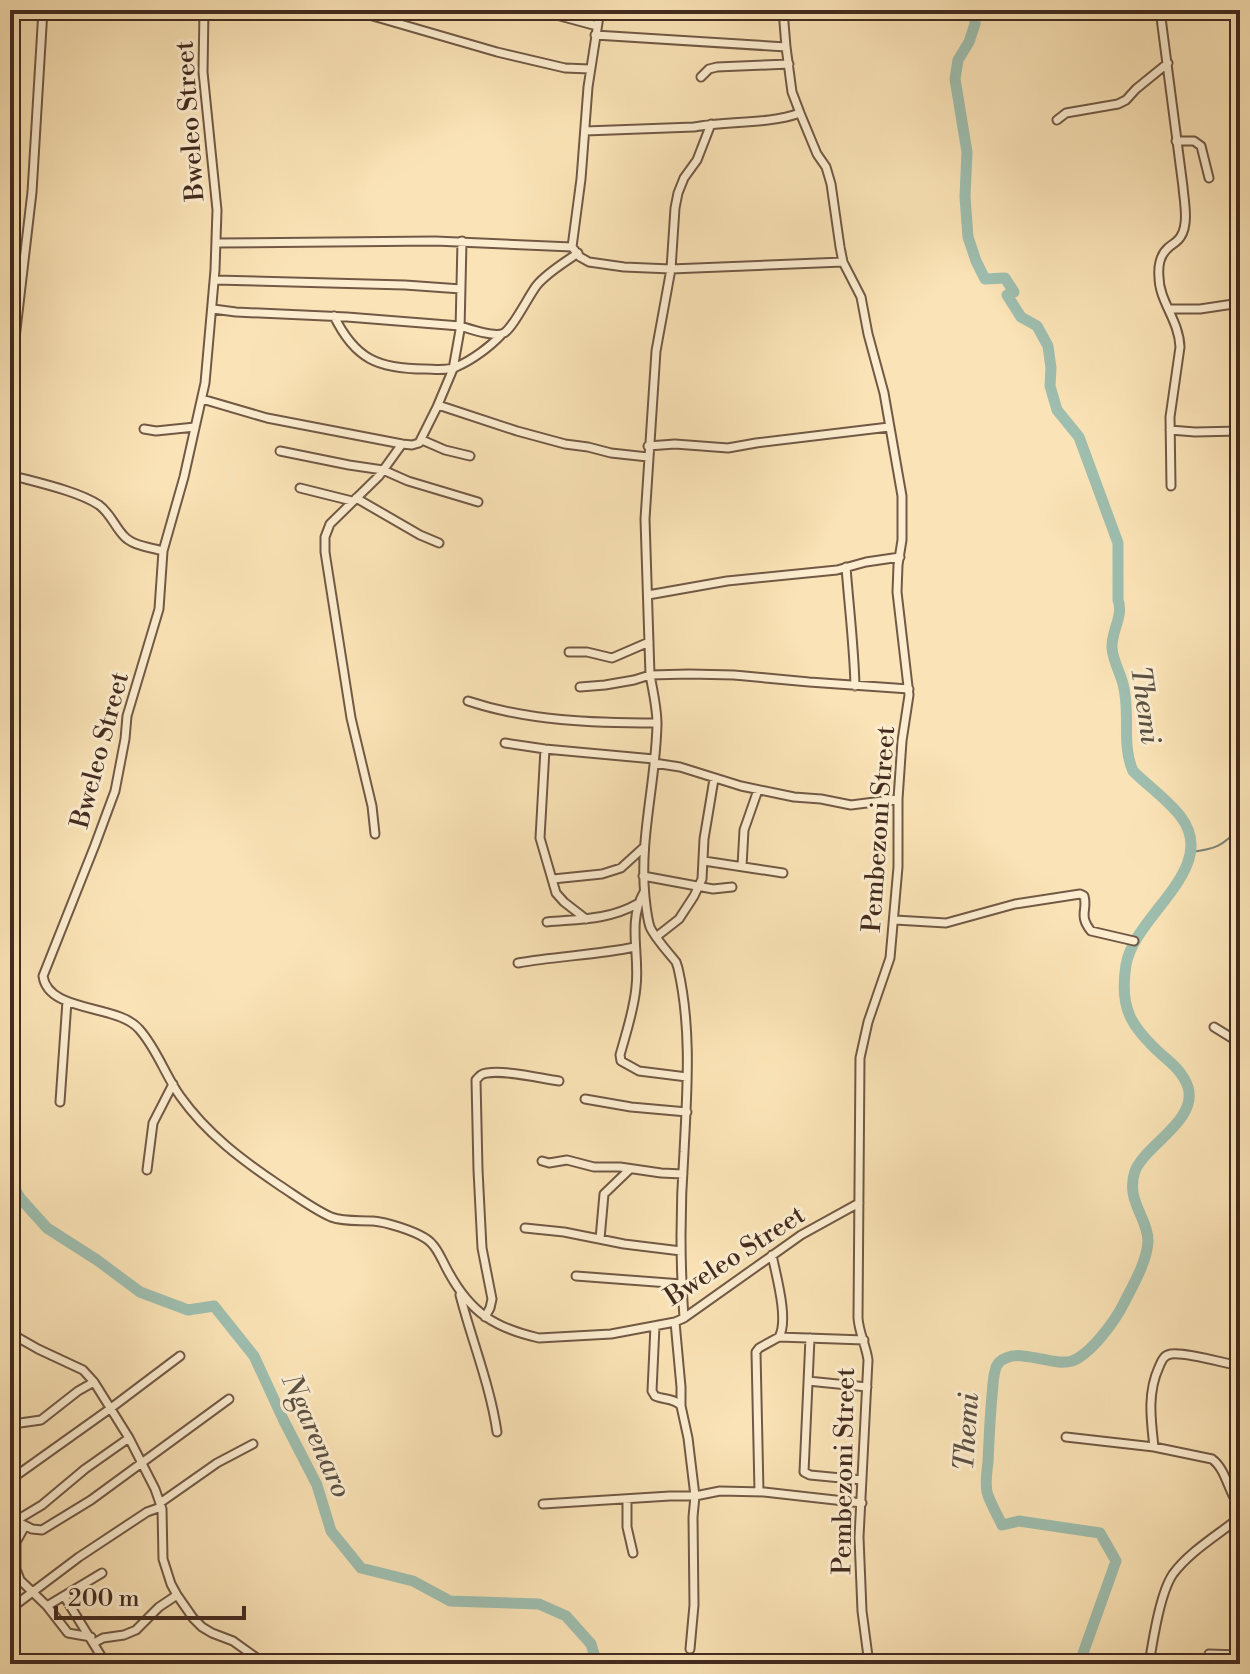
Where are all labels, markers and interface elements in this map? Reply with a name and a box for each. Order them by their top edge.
street label: Bweleo Street [168,40,212,203]
water label: Themi [1122,664,1168,747]
street label: Bweleo Street [64,668,136,833]
street label: Pembezoni Street [856,725,902,933]
street label: Bweleo Street [658,1199,811,1314]
street label: Pembezoni Street [826,1367,862,1575]
water label: Ngarenaro [273,1368,359,1503]
water label: Themi [947,1391,987,1472]
scale bar [56,1570,244,1620]
text: 200 m [68,1584,139,1614]

